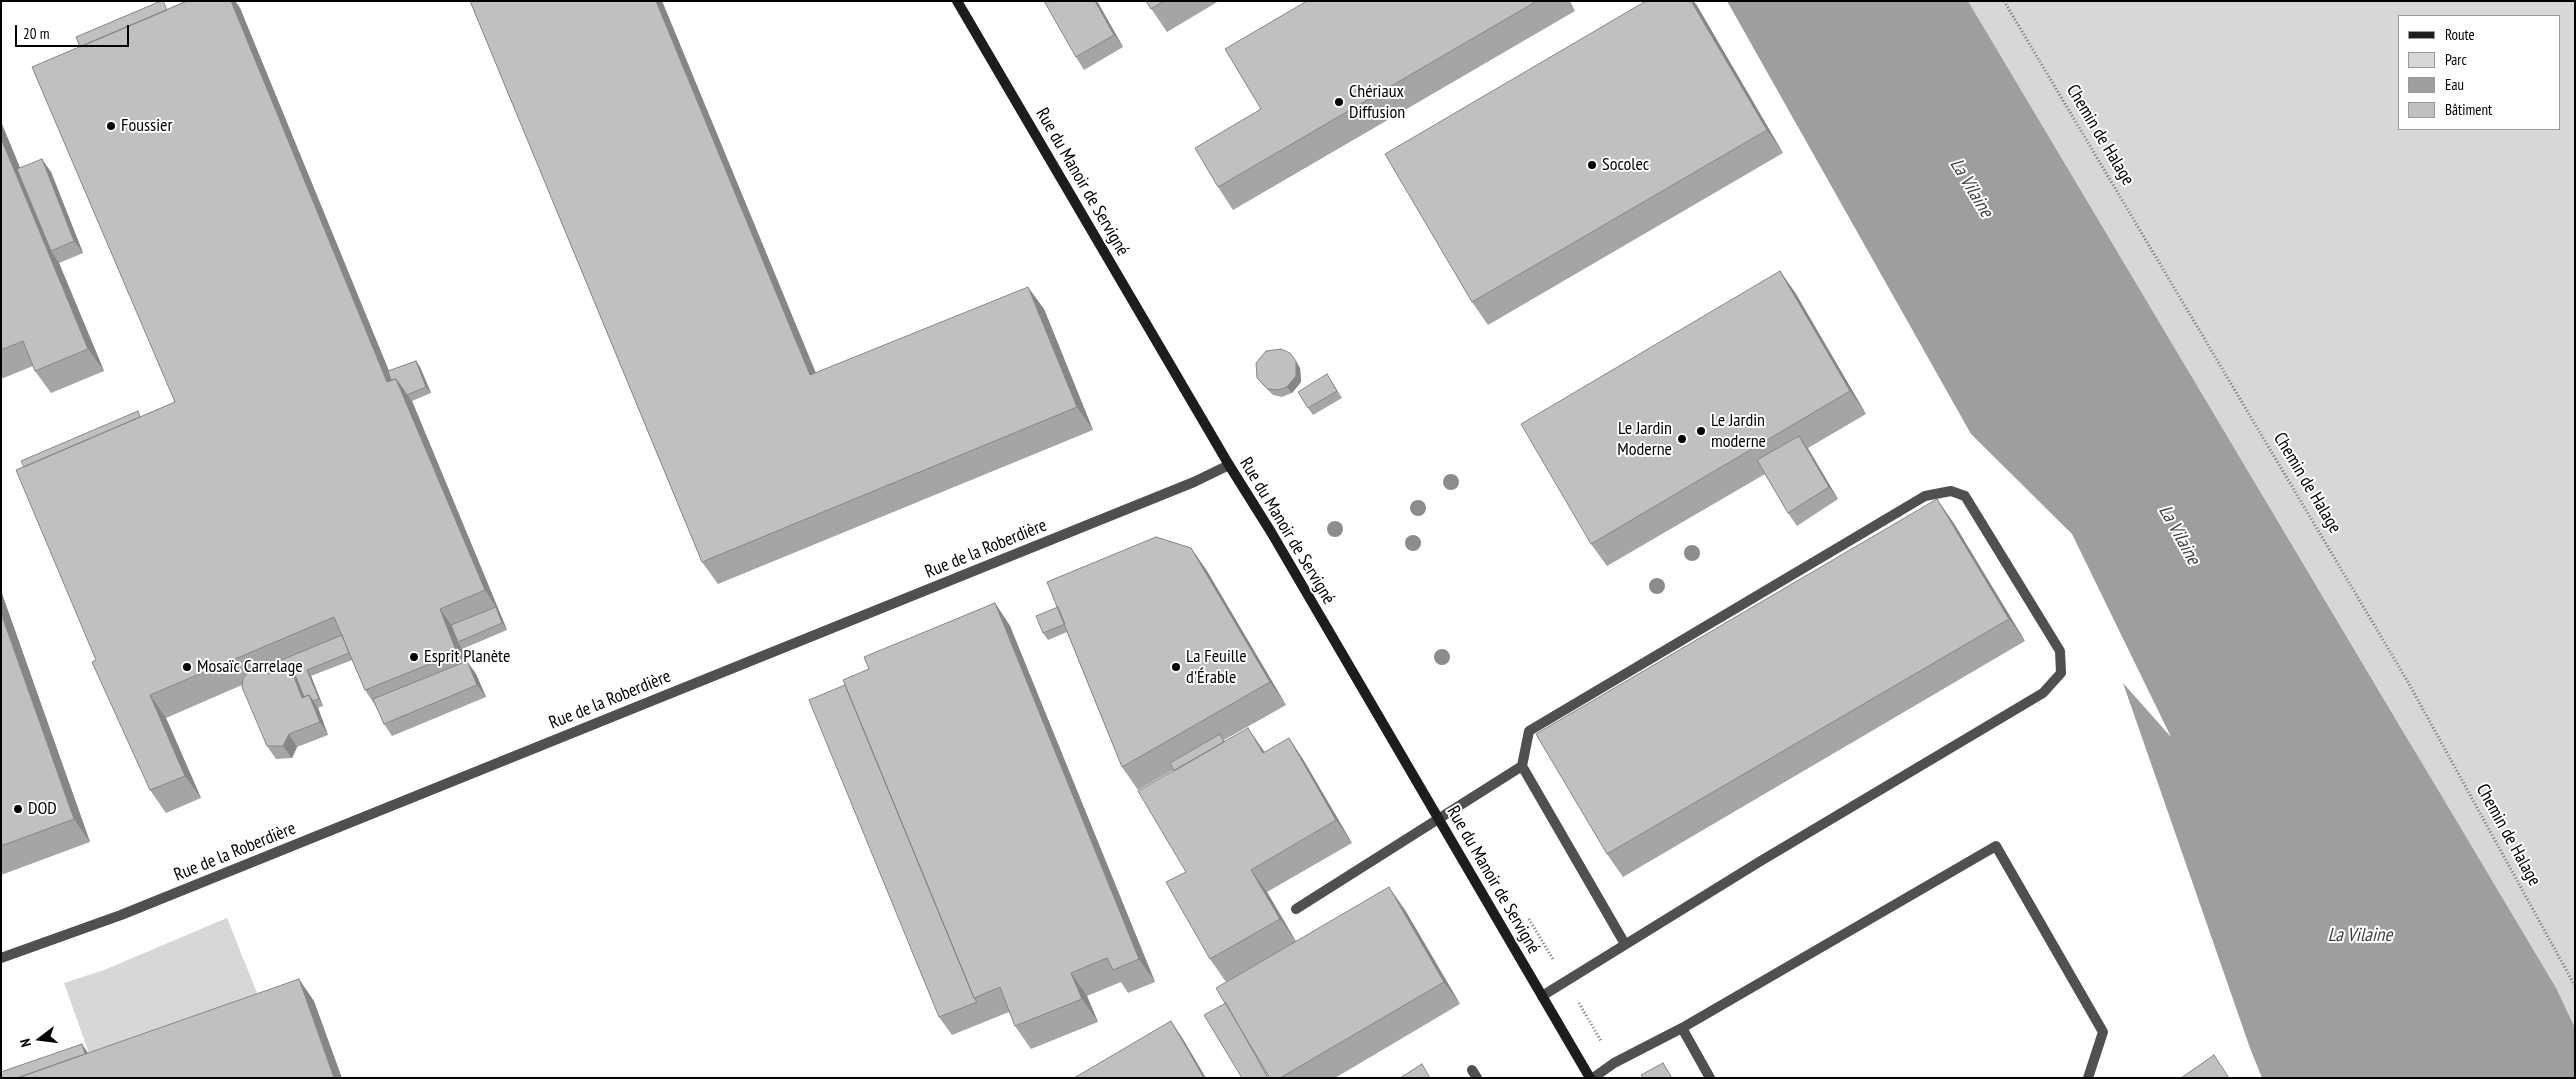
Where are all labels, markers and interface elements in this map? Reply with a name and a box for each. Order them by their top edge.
scale bar [18,15,131,47]
legend [2398,15,2561,130]
text: 20 m [23,24,49,43]
text: Route [2445,25,2475,44]
text: Parc [2445,50,2467,69]
text: Eau [2445,75,2464,94]
place label: Chériaux Diffusion [1349,81,1405,124]
street label: Chemin de Halage [2062,81,2138,189]
marker: Chériaux Diffusion [1333,96,1345,108]
text: Bâtiment [2445,100,2492,119]
street label: Rue du Manoir de Servigné [1031,104,1133,260]
place label: Foussier [121,115,172,137]
marker: Foussier [105,120,117,132]
place label: Socolec [1602,154,1649,176]
water label: La Vilaine [1945,154,1997,222]
marker: Socolec [1586,159,1598,171]
place label: Le Jardin moderne [1711,410,1766,452]
place label: Le Jardin Moderne [1617,418,1672,460]
marker: Le Jardin moderne [1695,425,1707,437]
street label: Chemin de Halage [2269,429,2345,537]
marker: Le Jardin Moderne [1676,433,1688,445]
street label: Rue du Manoir de Servigné [1235,454,1339,608]
water label: La Vilaine [2153,501,2205,569]
street label: Rue de la Roberdière [922,515,1050,583]
place label: Esprit Planète [424,646,510,668]
place label: La Feuille d'Érable [1186,646,1247,689]
marker: Esprit Planète [408,651,420,663]
place label: Mosaïc Carrelage [197,656,303,678]
marker: Mosaïc Carrelage [181,661,193,673]
marker: La Feuille d'Érable [1170,661,1182,673]
street label: Rue de la Roberdière [546,666,674,734]
street label: Chemin de Halage [2471,780,2545,890]
place label: DOD [28,798,57,820]
street label: Rue du Manoir de Servigné [1442,802,1544,958]
marker: DOD [12,803,24,815]
street label: Rue de la Roberdière [171,818,299,886]
water label: La Vilaine [2328,925,2392,947]
north arrow [15,1014,65,1064]
text: N [16,1037,35,1049]

